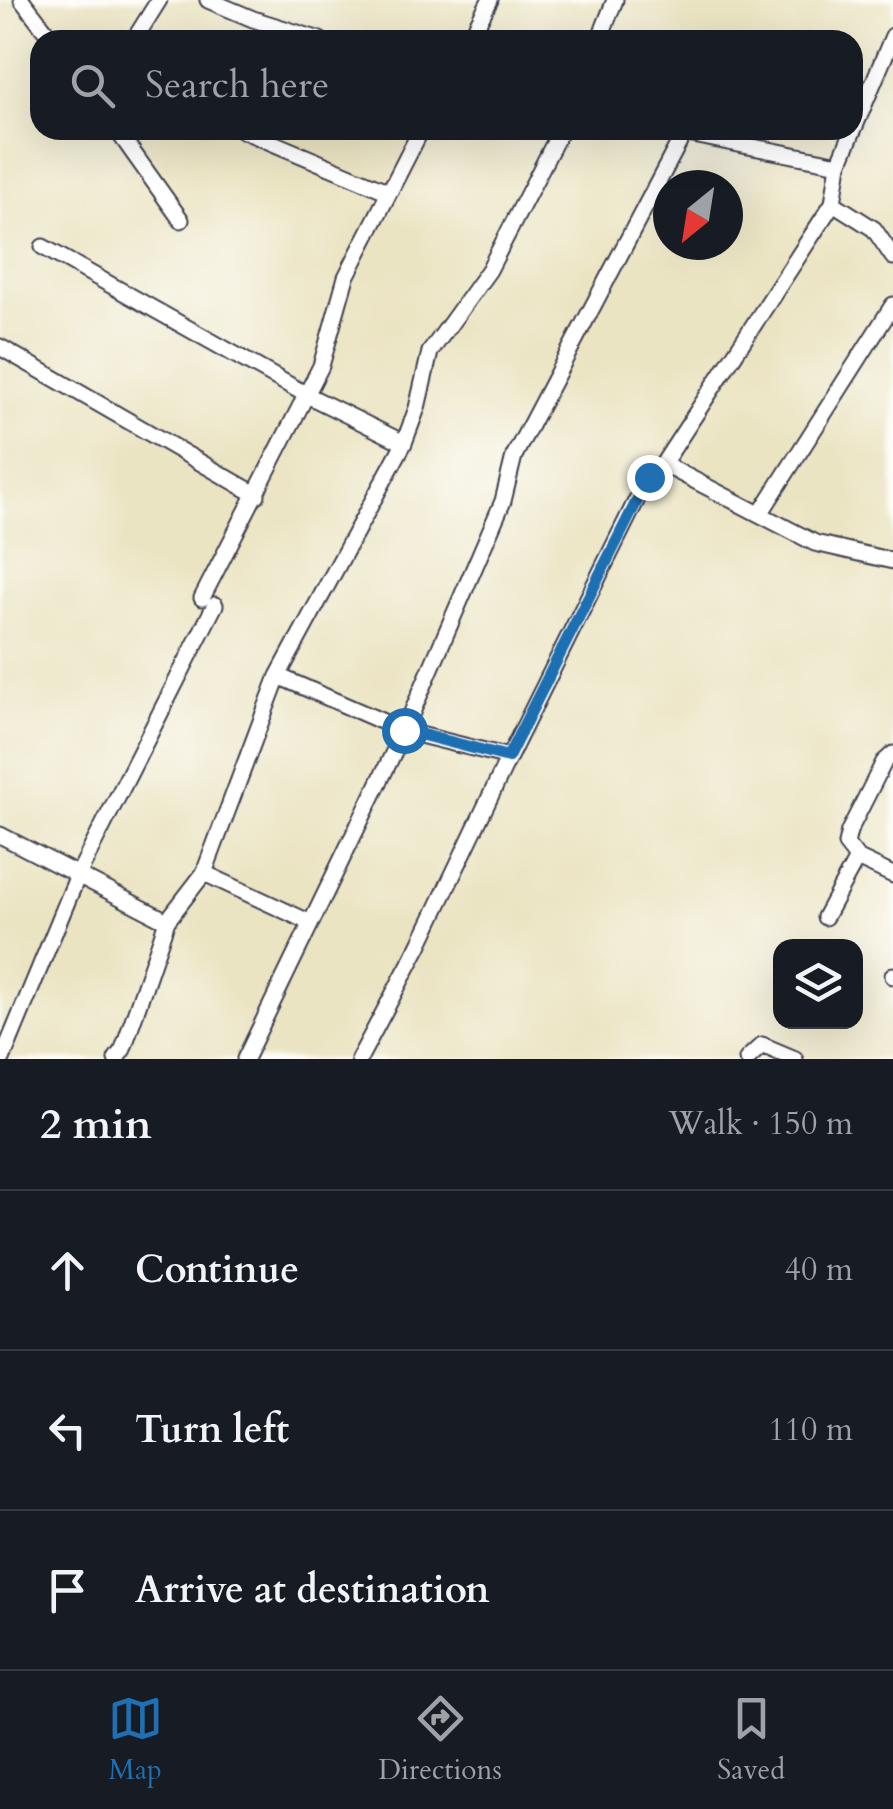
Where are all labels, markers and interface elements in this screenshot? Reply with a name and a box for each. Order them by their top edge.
search box [30,30,863,140]
icon: search [65,58,120,113]
text: Search here [145,59,329,111]
north arrow [653,170,743,260]
route end [627,455,673,501]
route start [382,708,428,754]
map controls [773,939,863,1029]
button: layers [773,939,863,1029]
text: 2 min [40,1096,152,1153]
text: Walk · 150 m [668,1102,853,1146]
icon: ahead [40,1243,95,1298]
text: Continue [135,1244,299,1296]
text: 40 m [785,1248,853,1292]
icon: left [40,1403,95,1458]
text: Turn left [135,1404,289,1456]
text: 110 m [768,1408,853,1452]
icon: arrive [40,1563,95,1618]
text: Arrive at destination [135,1564,490,1616]
tab: Map [108,1691,163,1789]
tab: Directions [378,1691,502,1789]
tab: Saved [717,1691,785,1789]

